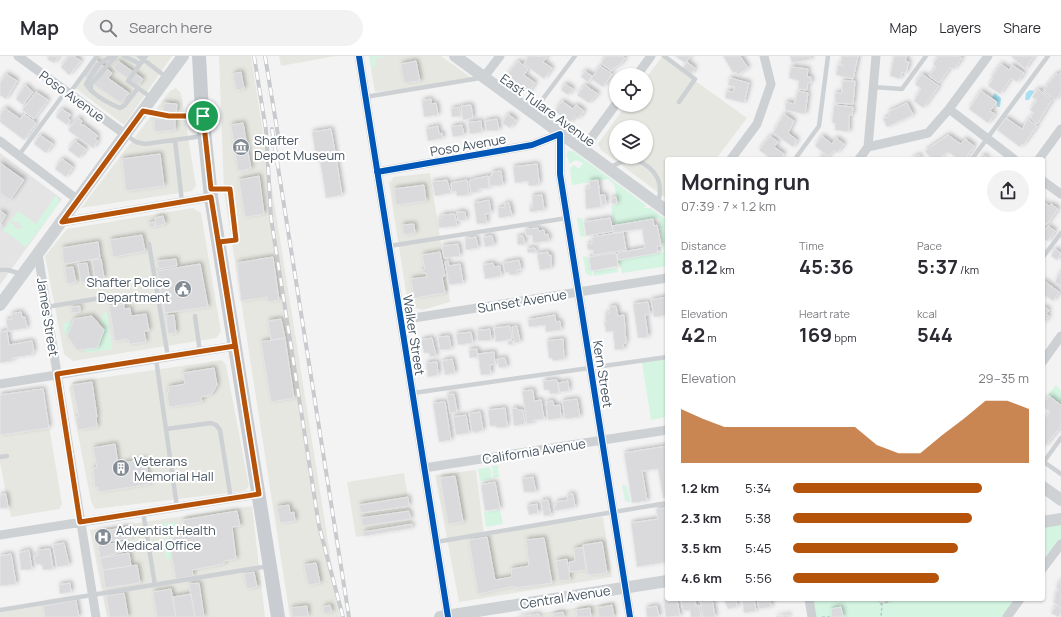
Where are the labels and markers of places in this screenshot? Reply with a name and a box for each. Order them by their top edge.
pin [186,99,220,133]
place label: Shafter Depot Museum [254,131,345,164]
museum icon: Shafter Depot Museum [231,137,251,157]
place label: Shafter Police Department [86,273,170,306]
public building icon: Shafter Police Department [173,279,193,299]
place label: Veterans Memorial Hall [134,452,214,485]
building icon: Veterans Memorial Hall [111,458,131,478]
place label: Adventist Health Medical Office [116,521,216,554]
hospital icon: Adventist Health Medical Office [93,527,113,547]

